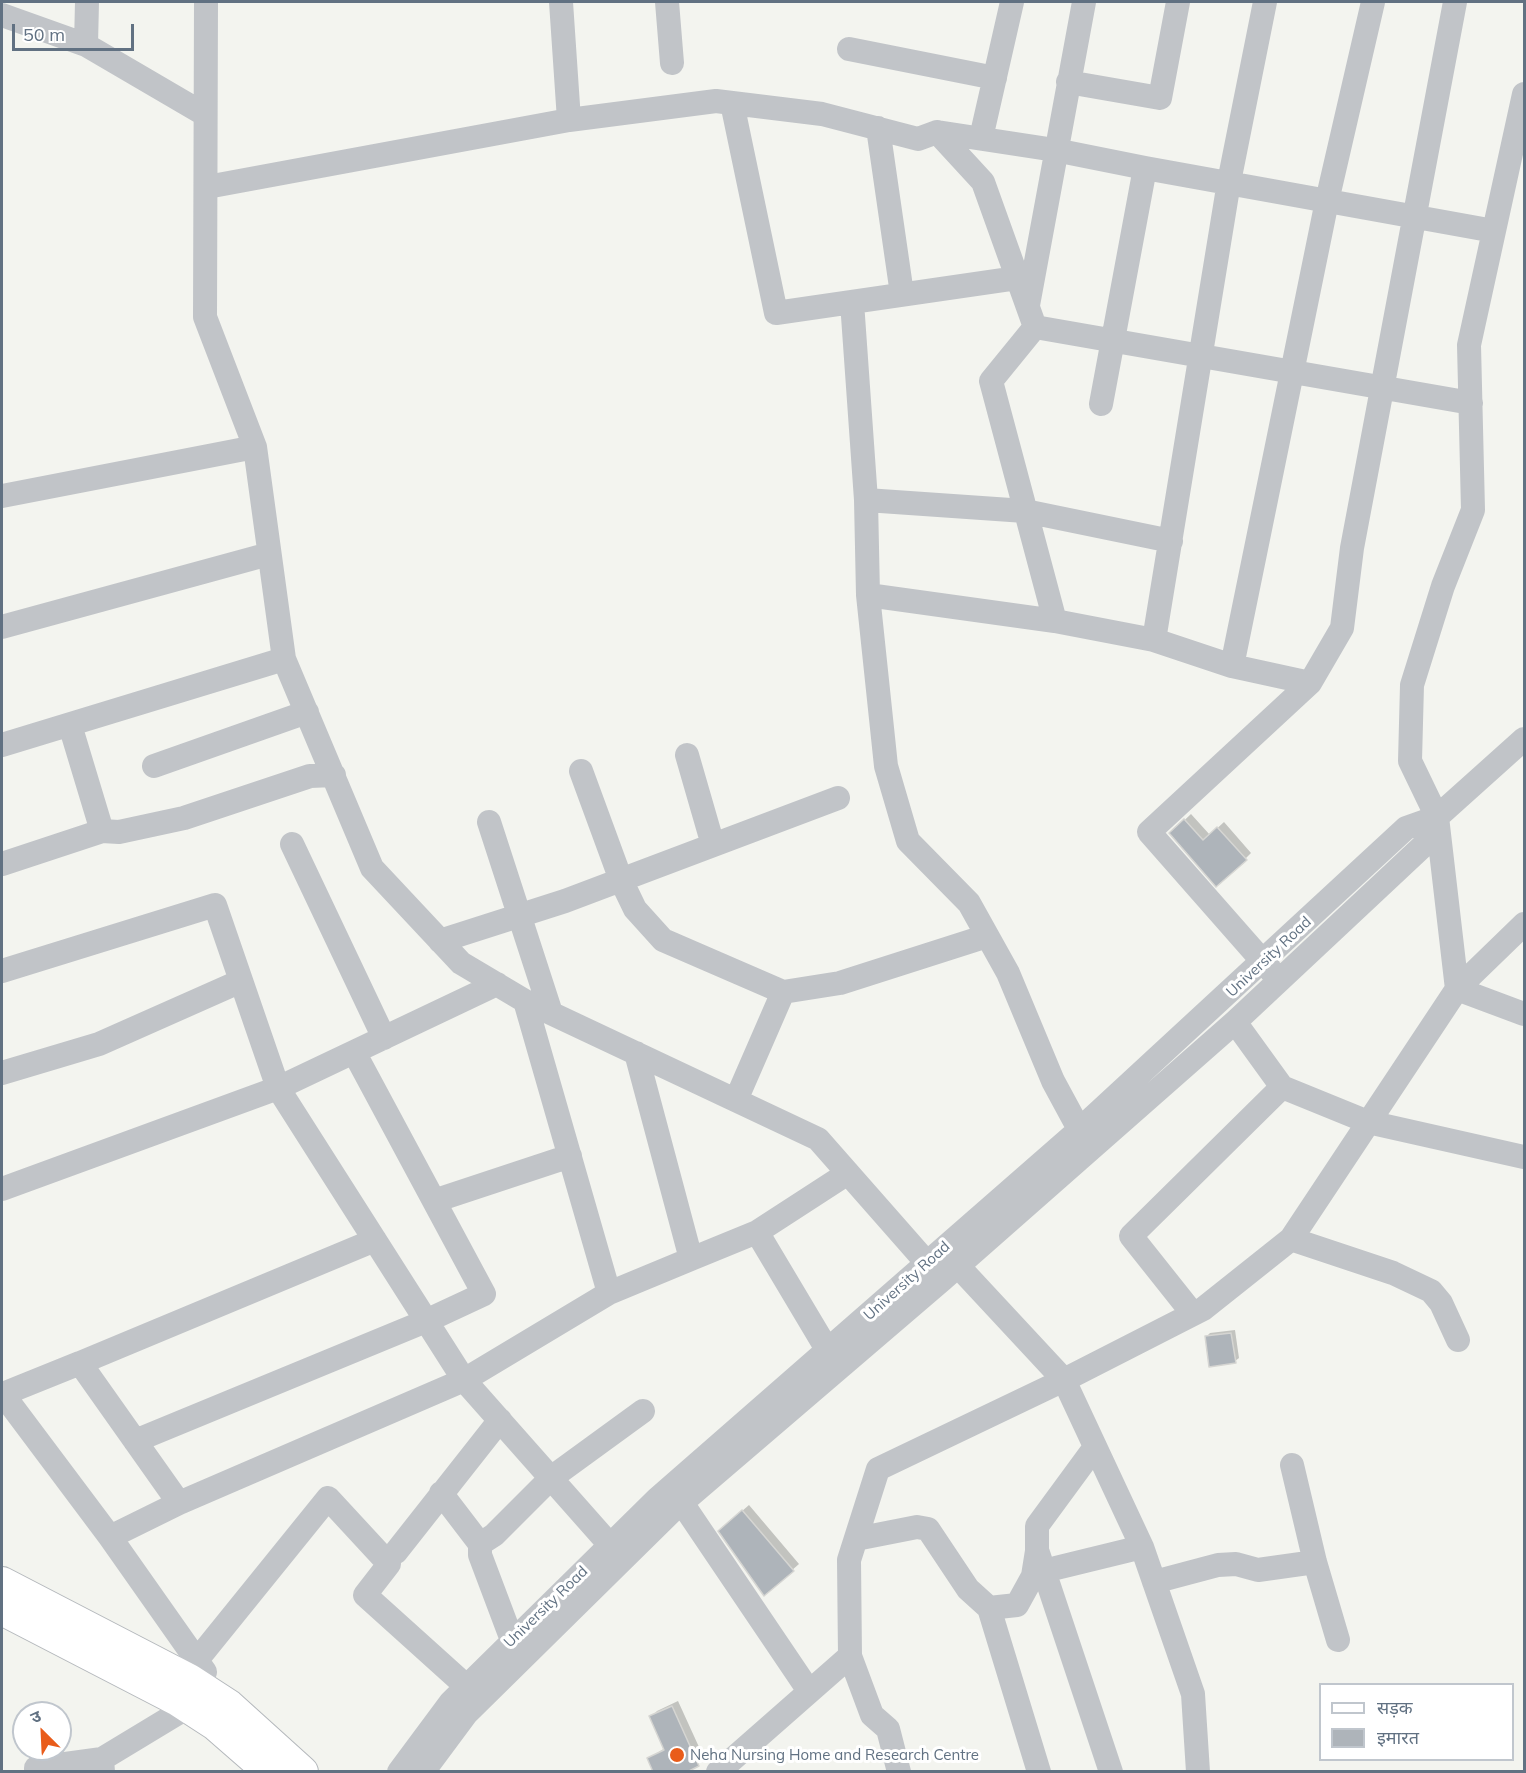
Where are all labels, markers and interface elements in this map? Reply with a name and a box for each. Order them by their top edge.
scale bar [15,12,136,50]
text: 50 m [23,23,65,46]
street label: University Road [1223,913,1315,1001]
street label: University Road [860,1238,954,1324]
street label: University Road [500,1562,592,1652]
legend [1319,1683,1514,1761]
text: सड़क [1377,1696,1413,1719]
north arrow [12,1701,72,1761]
text: उ [27,1705,44,1727]
text: इमारत [1377,1726,1419,1749]
marker: Neha Nursing Home and Research Centre [668,1746,686,1764]
place label: Neha Nursing Home and Research Centre [690,1746,979,1764]

